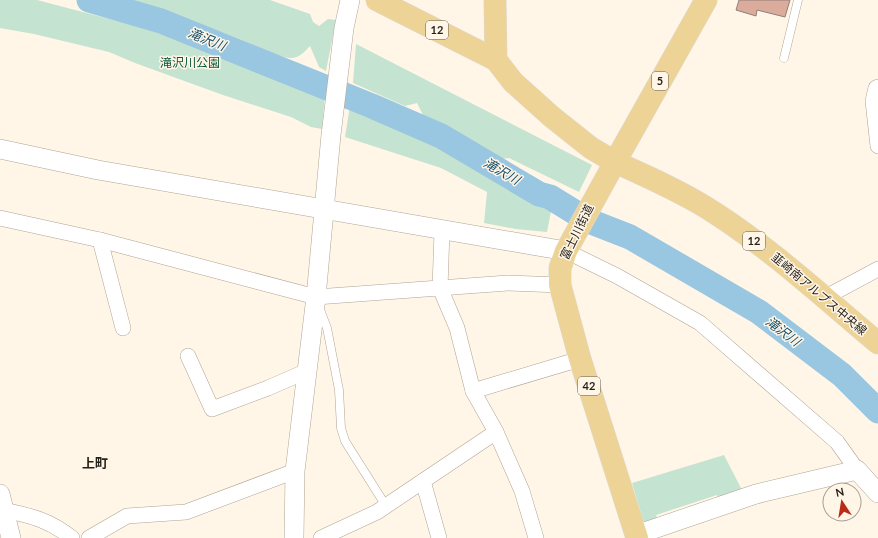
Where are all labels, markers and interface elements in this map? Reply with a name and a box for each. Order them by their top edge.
road number: 12 [426,21,448,39]
water label: 滝沢川 [186,24,230,54]
park label: 滝沢川公園 [160,55,220,70]
road number: 5 [652,72,668,90]
water label: 滝沢川 [481,154,525,189]
street label: 富士川街道 [557,202,596,262]
road number: 12 [743,232,765,250]
street label: 韮崎南アルプス中央線 [769,249,870,338]
water label: 滝沢川 [763,313,805,350]
road number: 42 [578,377,600,395]
district label: 上町 [82,455,108,471]
north arrow [822,482,862,522]
text: N [834,484,845,499]

